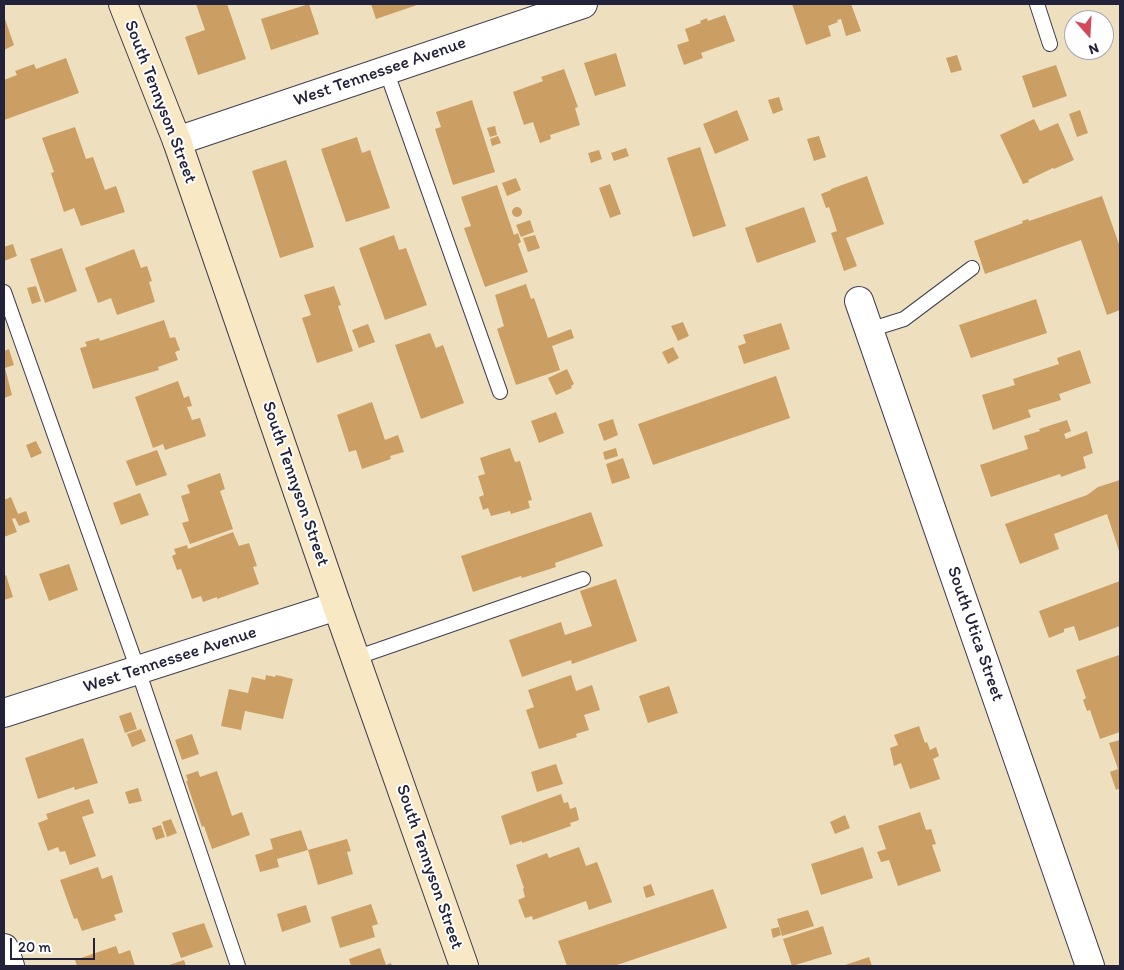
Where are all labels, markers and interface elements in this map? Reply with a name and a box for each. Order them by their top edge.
north arrow [1064,10,1114,60]
street label: South Tennyson Street [119,18,201,186]
street label: West Tennessee Avenue [291,32,469,112]
text: N [1086,39,1101,58]
street label: South Tennyson Street [257,399,333,569]
street label: South Utica Street [942,564,1008,704]
street label: West Tennessee Avenue [81,622,259,698]
street label: South Tennyson Street [391,782,467,952]
scale bar [12,928,98,960]
text: 20 m [18,938,51,956]

